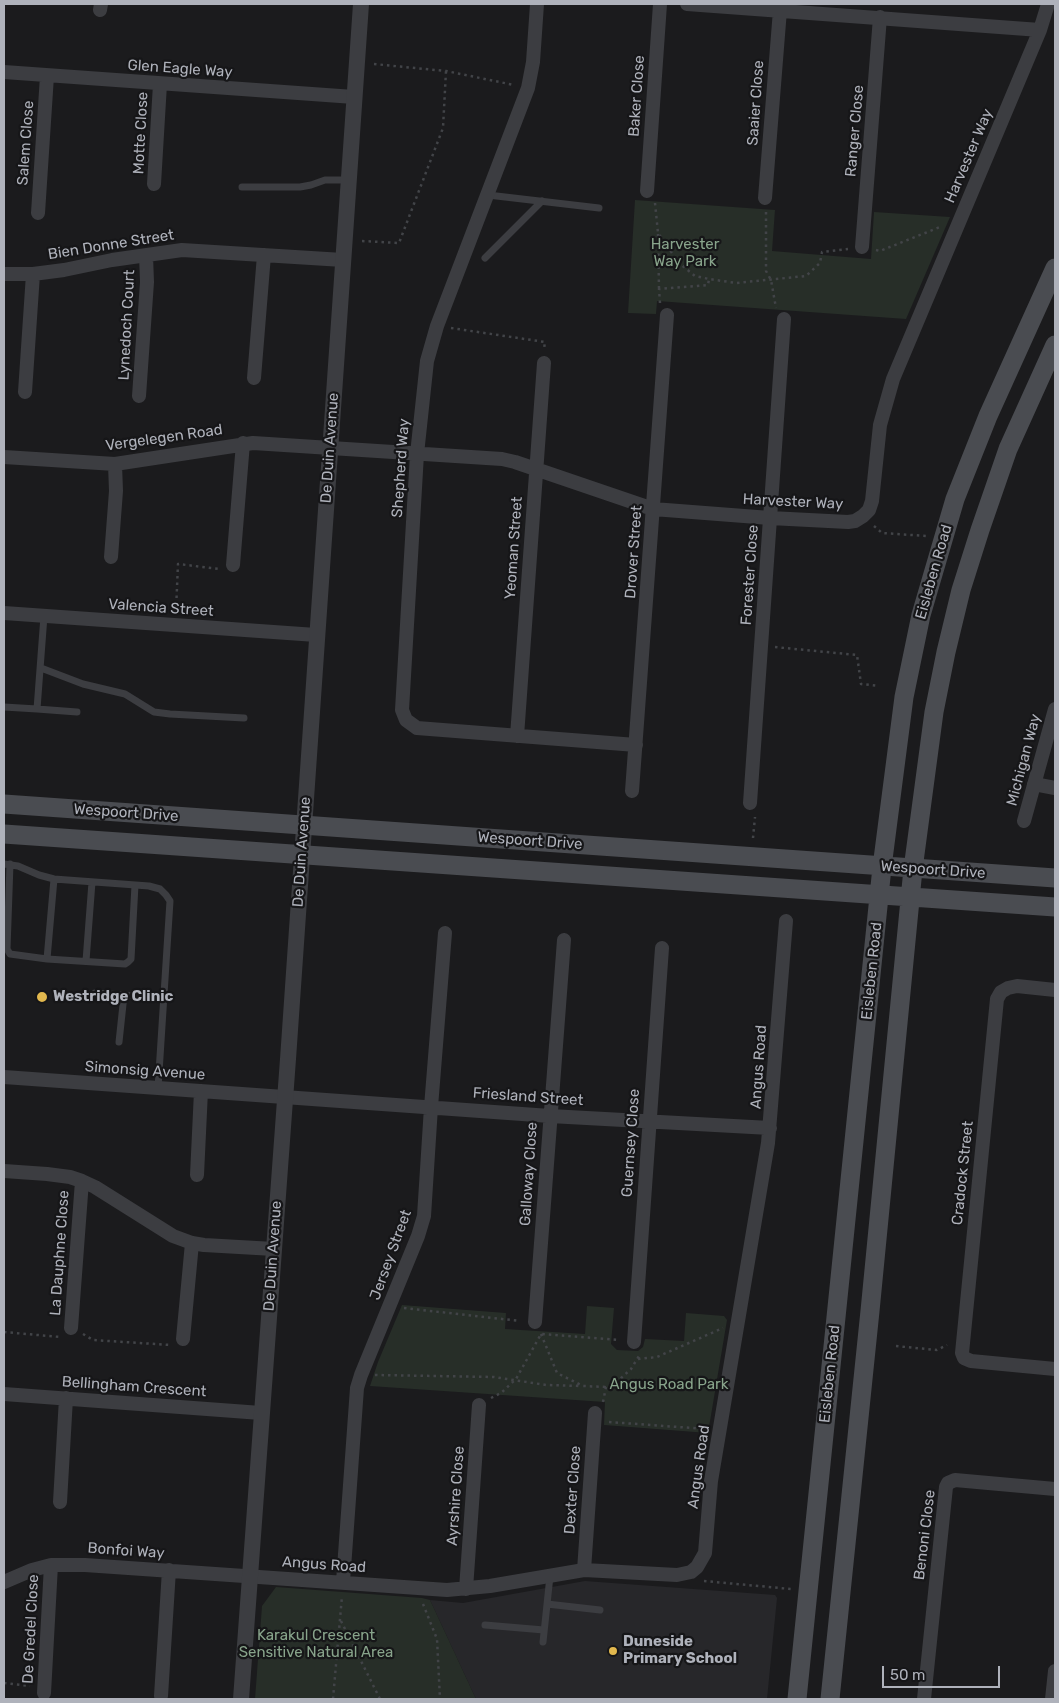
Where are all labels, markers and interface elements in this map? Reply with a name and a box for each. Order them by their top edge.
street label: Baker Close [625,55,649,137]
street label: Glen Eagle Way [127,56,233,82]
street label: Saaier Close [744,60,768,146]
street label: Ranger Close [842,84,868,178]
street label: Motte Close [130,91,152,175]
street label: Salem Close [14,100,38,186]
street label: Harvester Way [941,106,997,206]
street label: Bien Donne Street [47,226,175,264]
park label: Harvester Way Park [651,236,719,271]
street label: Lynedoch Court [115,269,139,381]
street label: De Duin Avenue [317,392,343,504]
street label: Shepherd Way [389,418,413,518]
street label: Vergelegen Road [104,421,224,455]
street label: Harvester Way [742,490,844,514]
street label: Yeoman Street [501,496,527,600]
street label: Drover Street [622,505,646,599]
street label: Eisleben Road [912,522,956,622]
street label: Forester Close [738,524,762,626]
street label: Valencia Street [108,595,214,621]
street label: Michigan Way [1003,712,1045,808]
street label: De Duin Avenue [289,796,315,908]
street label: Wespoort Drive [73,800,179,826]
street label: Wespoort Drive [477,828,583,854]
street label: Wespoort Drive [880,857,986,883]
street label: Eisleben Road [858,921,886,1021]
place label: Westridge Clinic [53,988,173,1006]
marker: Westridge Clinic [35,990,49,1004]
street label: Angus Road [747,1024,771,1110]
street label: Simonsig Avenue [84,1058,206,1084]
street label: Friesland Street [472,1084,584,1110]
street label: Guernsey Close [618,1088,644,1198]
street label: Cradock Street [949,1120,977,1226]
street label: Galloway Close [516,1121,542,1227]
street label: La Dauphne Close [47,1190,73,1316]
street label: De Duin Avenue [260,1200,286,1312]
street label: Jersey Street [366,1207,416,1303]
street label: Eisleben Road [816,1324,844,1424]
street label: Bellingham Crescent [61,1373,207,1401]
park label: Angus Road Park [610,1376,728,1394]
street label: Angus Road [684,1424,714,1510]
street label: Dexter Close [561,1445,585,1535]
street label: Ayrshire Close [444,1446,468,1546]
street label: Benoni Close [911,1489,939,1581]
street label: Bonfoi Way [87,1539,165,1563]
street label: Angus Road [281,1553,367,1577]
street label: De Gredel Close [19,1574,43,1684]
park label: Karakul Crescent Sensitive Natural Area [239,1627,393,1662]
place label: Duneside Primary School [623,1633,737,1668]
marker: Duneside Primary School [607,1645,619,1657]
scale bar [884,1656,1002,1688]
text: 50 m [890,1666,925,1684]

